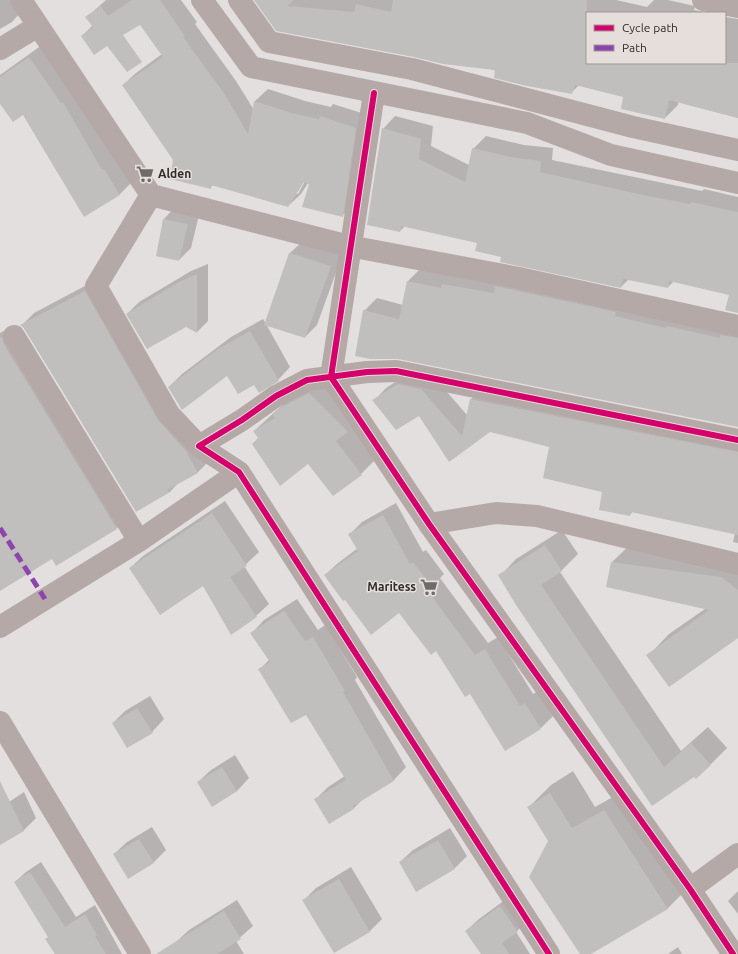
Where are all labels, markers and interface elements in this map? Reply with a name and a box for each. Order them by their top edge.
legend [586,12,726,64]
text: Cycle path [622,21,678,34]
text: Path [622,41,647,54]
supermarket icon: Alden [135,164,155,184]
place label: Alden [158,167,191,180]
supermarket icon: Maritess [419,577,439,597]
place label: Maritess [367,580,416,593]

